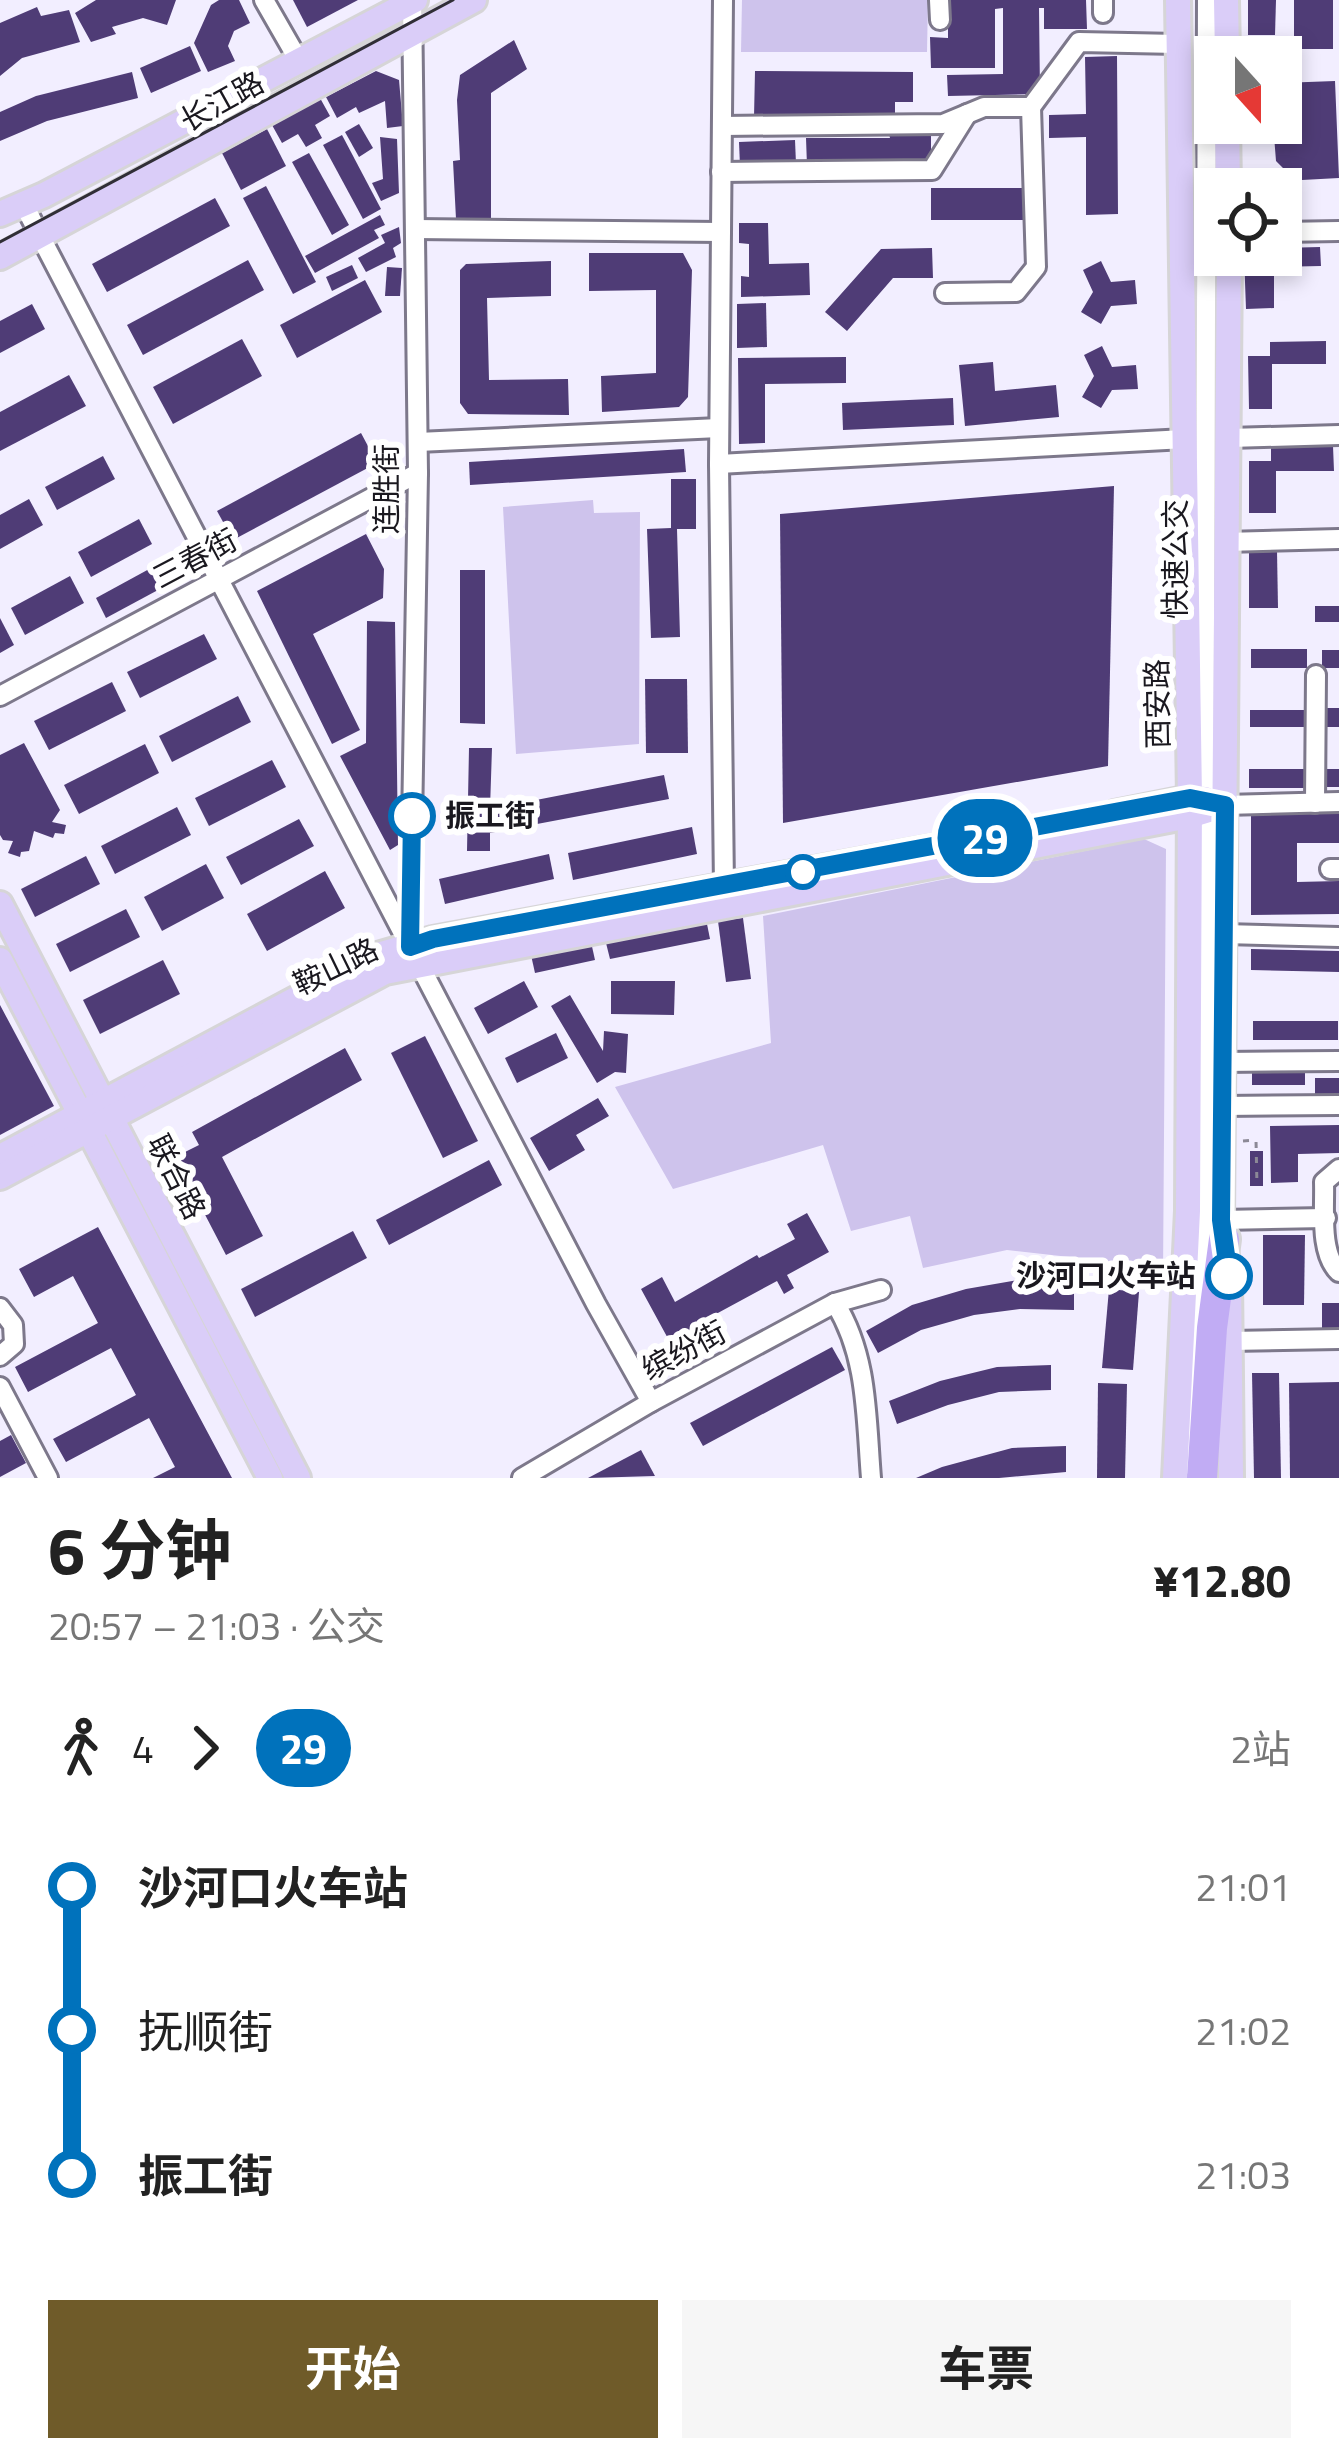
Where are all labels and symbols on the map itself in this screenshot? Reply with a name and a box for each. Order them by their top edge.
north arrow [1194,36,1302,144]
street label: 长江路 [171,59,272,143]
street label: 连胜街 [363,444,409,534]
street label: 快速公交 [1152,499,1198,619]
street label: 三春街 [144,517,245,600]
street label: 西安路 [1133,659,1181,749]
place label: 振工街 [445,792,535,838]
marker: 振工街 [390,794,434,838]
line badge: 29 [931,799,1039,877]
unlabelled marker [787,856,819,888]
street label: 鞍山路 [285,926,386,1007]
street label: 联合路 [136,1126,218,1227]
place label: 沙河口火车站 [1016,1252,1196,1298]
marker: 沙河口火车站 [1207,1254,1251,1298]
street label: 缤纷街 [633,1309,734,1392]

